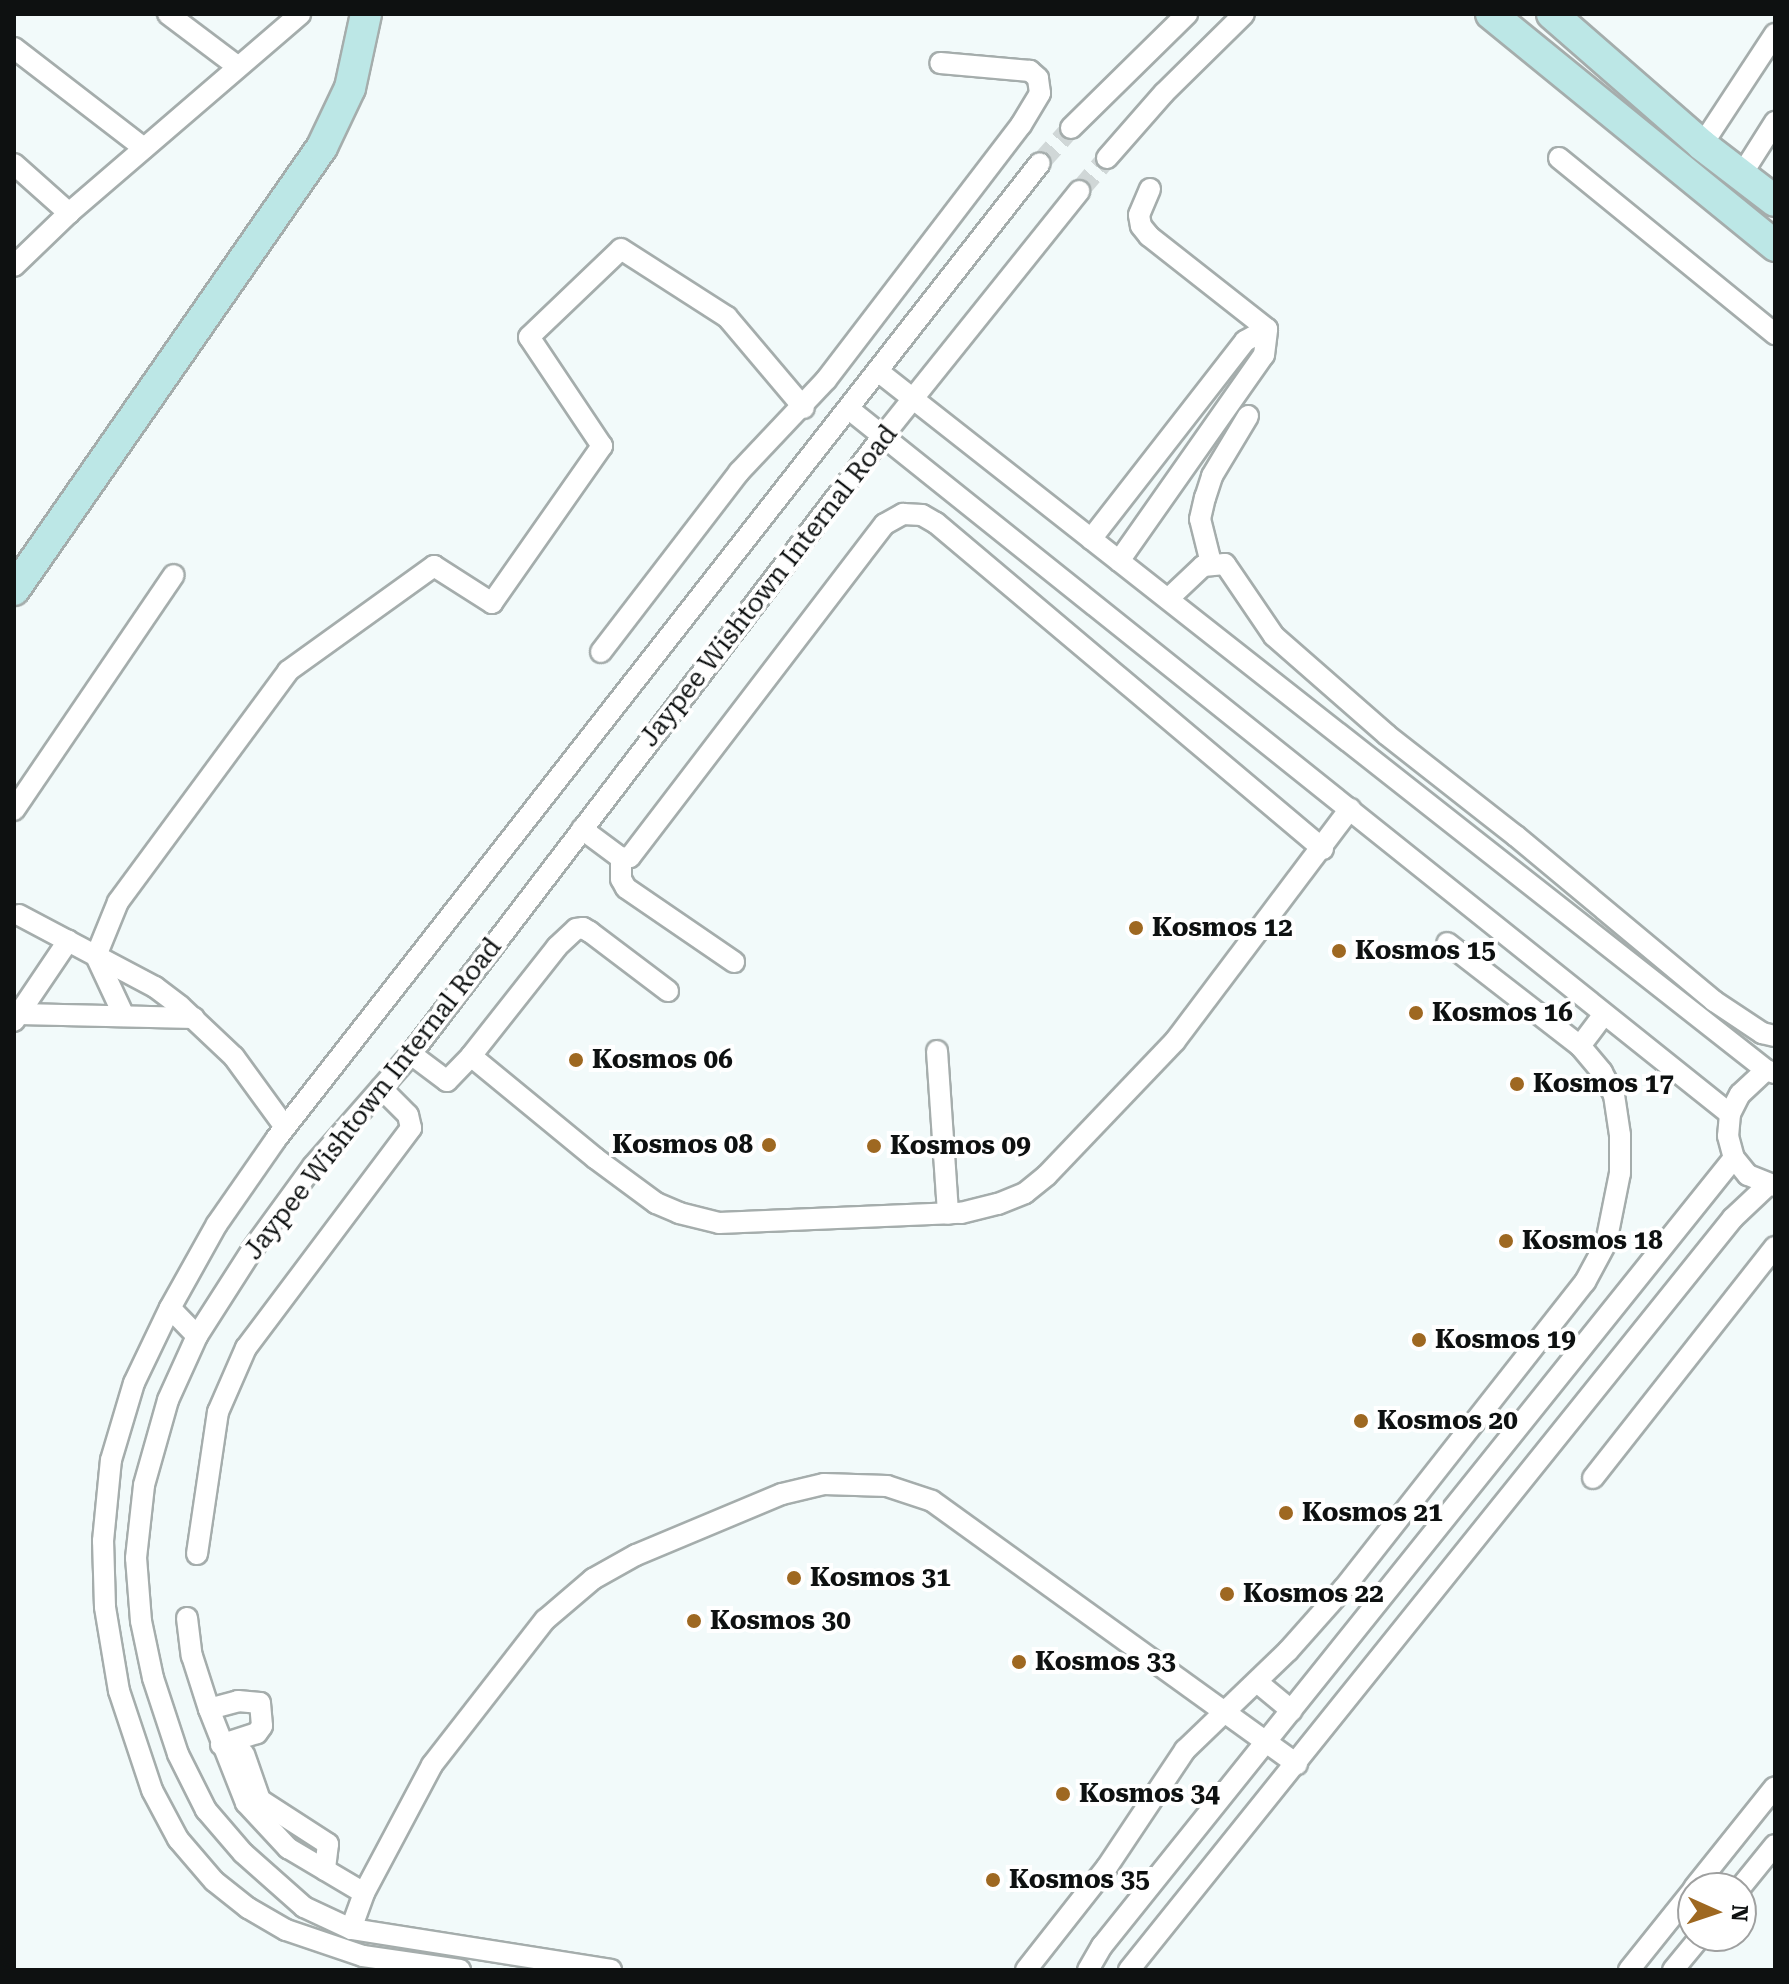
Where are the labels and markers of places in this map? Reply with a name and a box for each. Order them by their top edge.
place label: Kosmos 12 [1152,912,1293,944]
marker: Kosmos 12 [1127,919,1145,937]
place label: Kosmos 15 [1355,935,1496,967]
marker: Kosmos 15 [1330,942,1348,960]
place label: Kosmos 16 [1432,997,1573,1029]
marker: Kosmos 16 [1407,1004,1425,1022]
place label: Kosmos 06 [592,1044,733,1076]
marker: Kosmos 06 [567,1051,585,1069]
place label: Kosmos 17 [1533,1068,1674,1100]
marker: Kosmos 17 [1508,1075,1526,1093]
place label: Kosmos 08 [612,1129,753,1161]
place label: Kosmos 09 [890,1130,1031,1162]
marker: Kosmos 08 [760,1136,778,1154]
marker: Kosmos 09 [865,1137,883,1155]
place label: Kosmos 18 [1522,1225,1663,1257]
marker: Kosmos 18 [1497,1232,1515,1250]
place label: Kosmos 19 [1435,1324,1576,1356]
marker: Kosmos 19 [1410,1331,1428,1349]
place label: Kosmos 20 [1377,1405,1518,1437]
marker: Kosmos 20 [1352,1412,1370,1430]
place label: Kosmos 21 [1302,1497,1443,1529]
marker: Kosmos 21 [1277,1504,1295,1522]
place label: Kosmos 31 [810,1562,951,1594]
marker: Kosmos 31 [785,1569,803,1587]
place label: Kosmos 22 [1243,1578,1384,1610]
marker: Kosmos 22 [1218,1585,1236,1603]
place label: Kosmos 30 [710,1605,851,1637]
marker: Kosmos 30 [685,1612,703,1630]
place label: Kosmos 33 [1035,1646,1176,1678]
marker: Kosmos 33 [1010,1653,1028,1671]
place label: Kosmos 34 [1079,1778,1220,1810]
marker: Kosmos 34 [1054,1785,1072,1803]
place label: Kosmos 35 [1009,1864,1150,1896]
marker: Kosmos 35 [984,1871,1002,1889]

